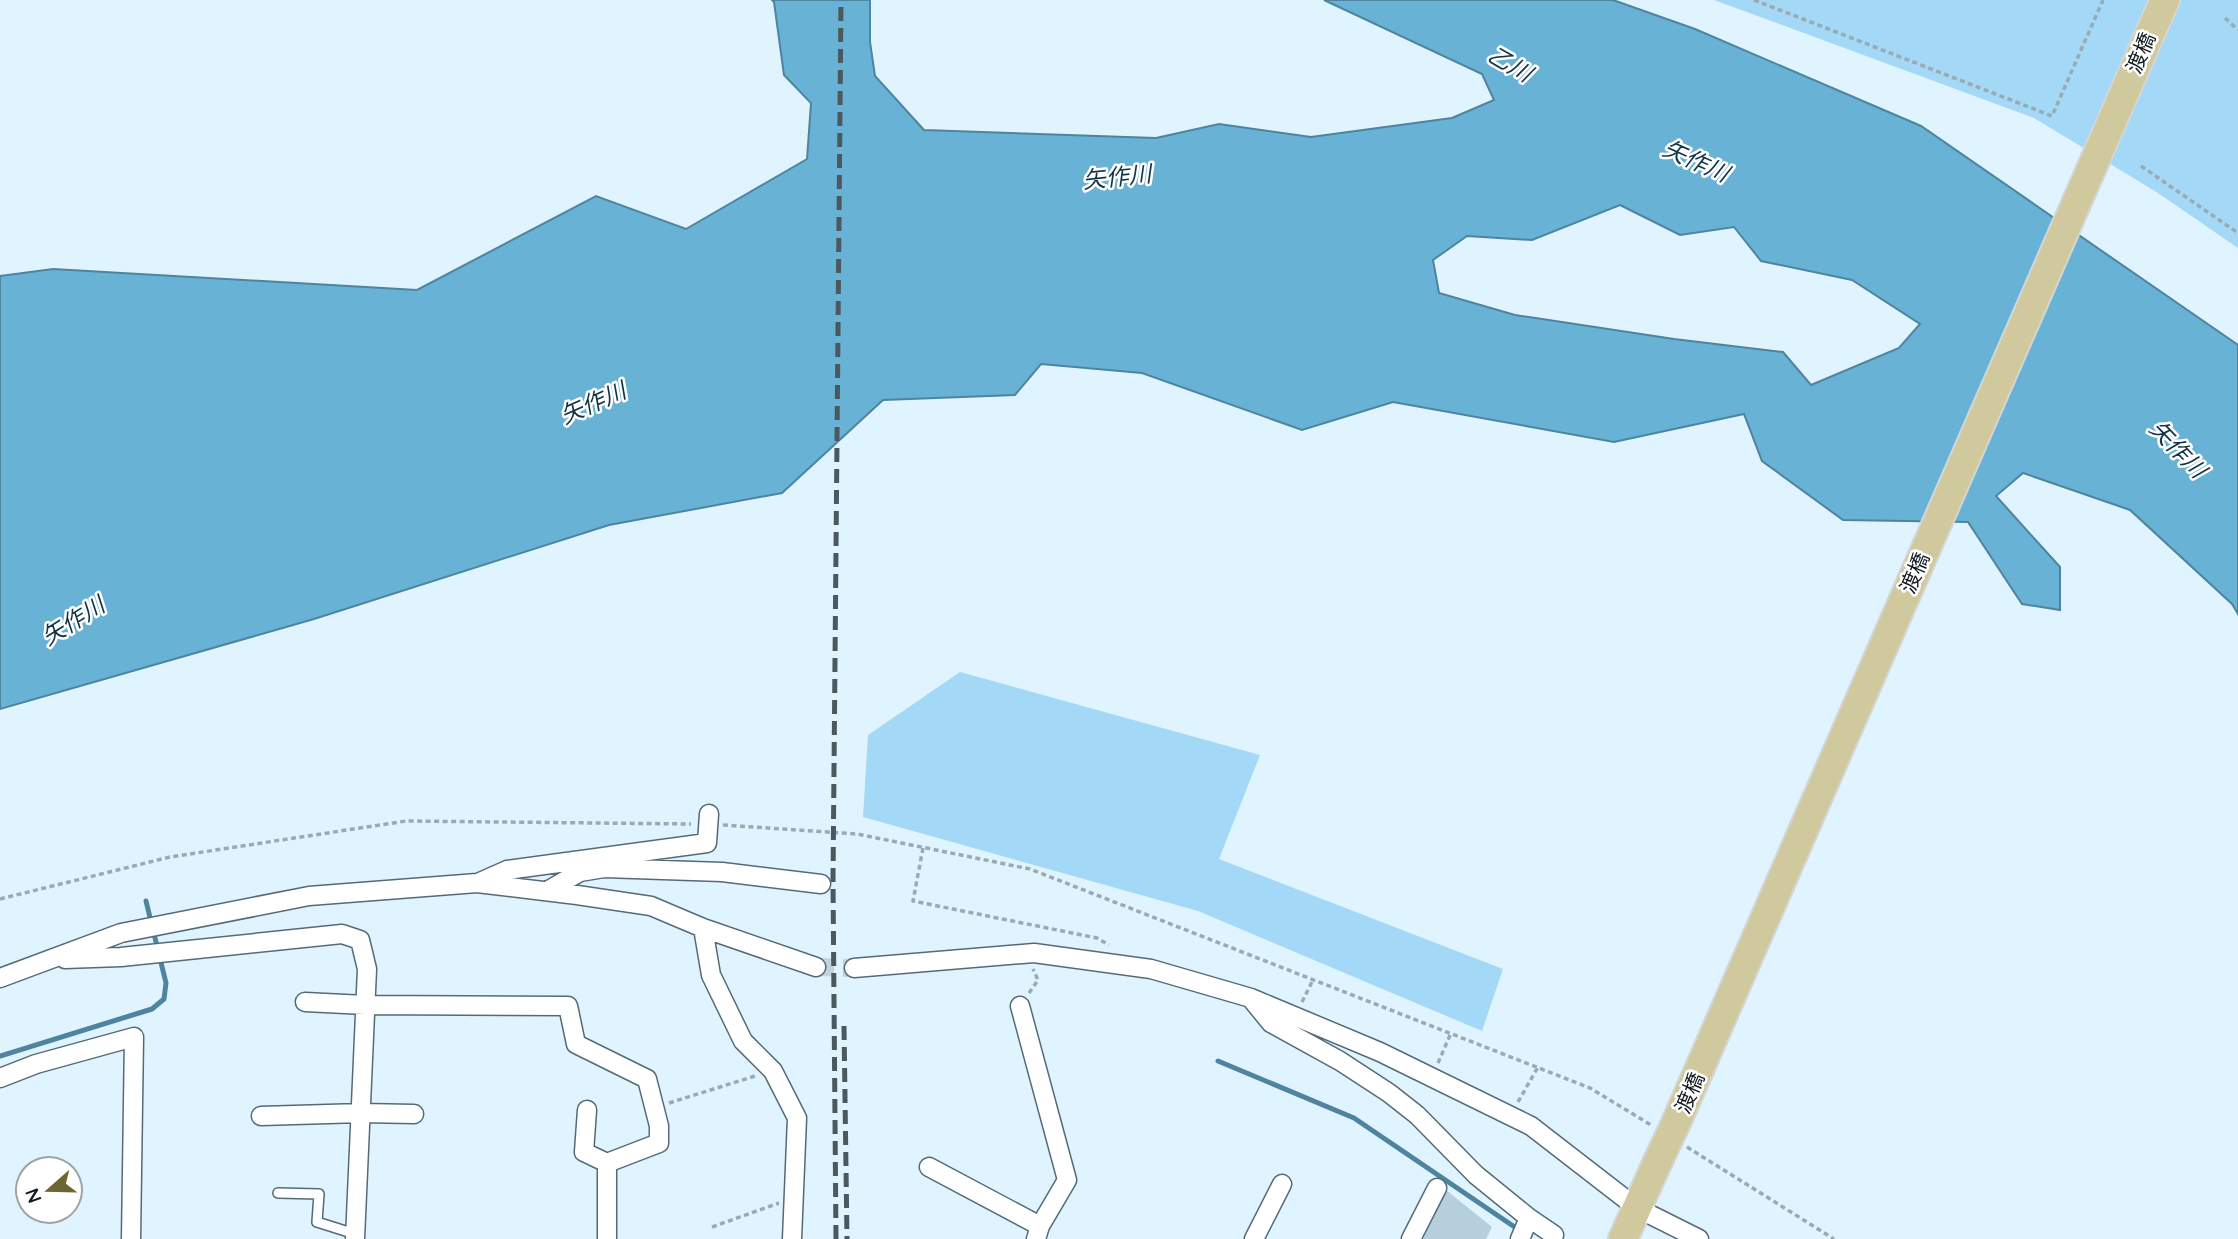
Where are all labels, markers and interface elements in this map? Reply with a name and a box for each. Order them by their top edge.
street label: 渡橋 [2120,28,2160,77]
water label: 乙川 [1483,40,1540,89]
water label: 矢作川 [1659,133,1736,189]
water label: 矢作川 [1081,158,1156,195]
water label: 矢作川 [555,374,633,430]
water label: 矢作川 [2144,414,2215,486]
street label: 渡橋 [1894,548,1934,597]
water label: 矢作川 [36,588,112,651]
street label: 渡橋 [1669,1068,1709,1117]
north arrow [14,1155,84,1225]
text: N [19,1185,47,1206]

